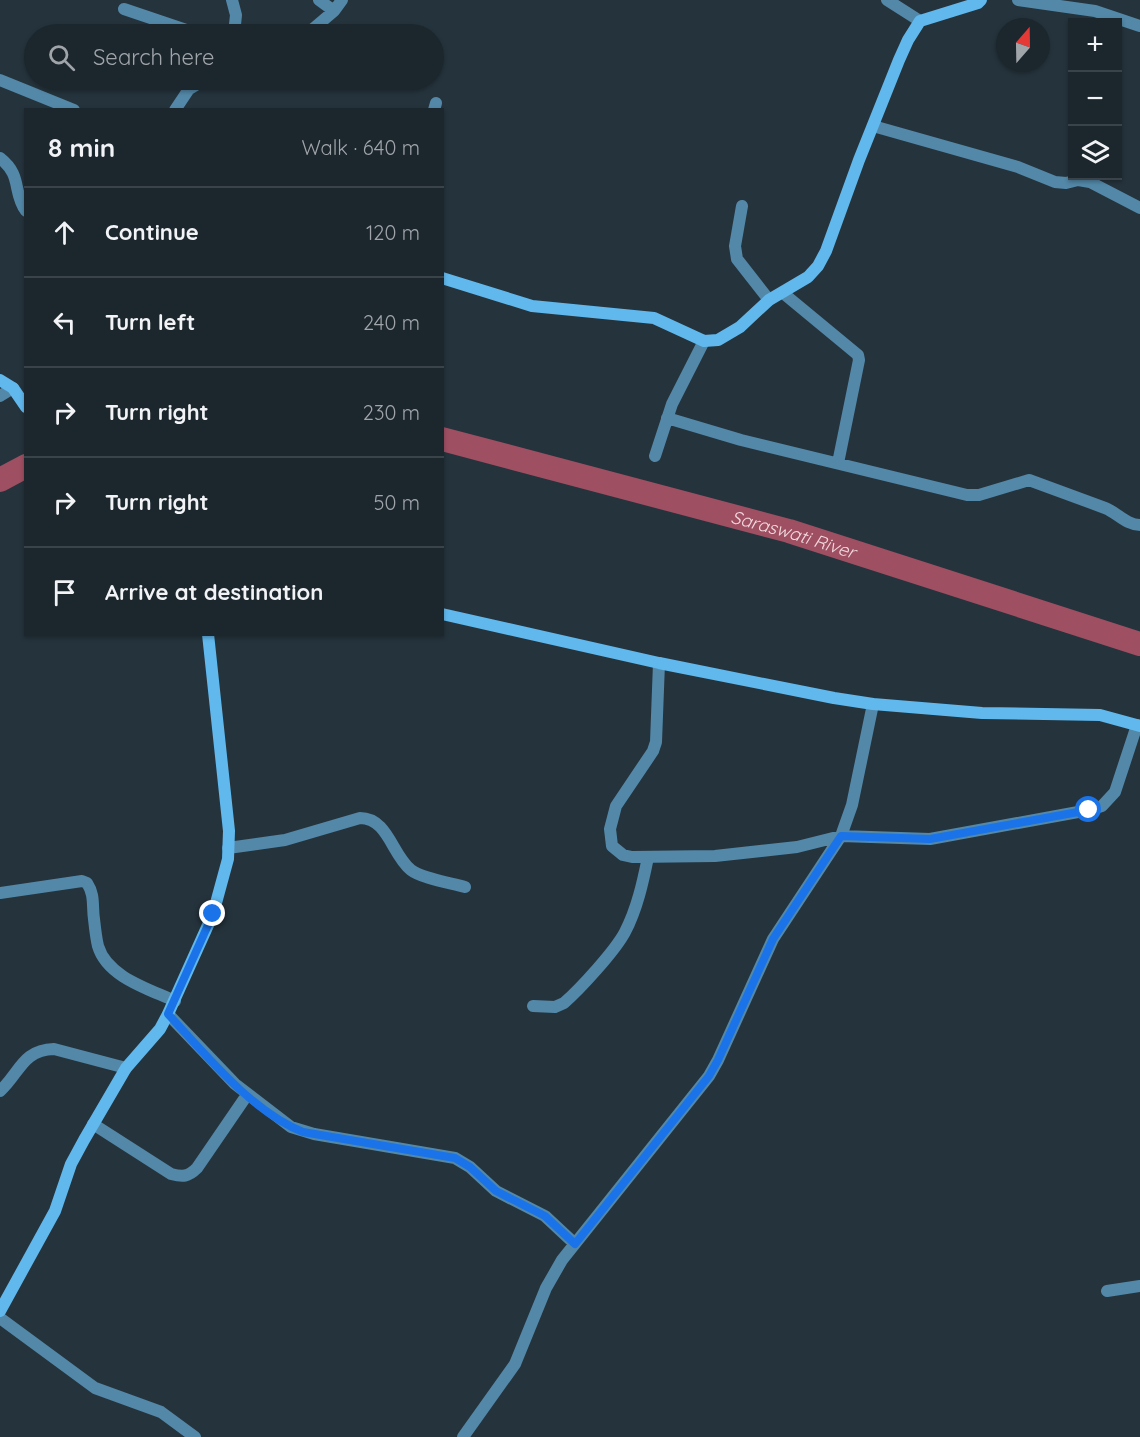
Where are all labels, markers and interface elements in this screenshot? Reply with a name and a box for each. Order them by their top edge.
north arrow [996,18,1050,72]
map controls [1068,18,1122,180]
button: + [1068,18,1122,72]
search box [24,24,444,90]
icon: search [45,41,78,74]
text: Search here [93,43,214,71]
button: − [1068,72,1122,126]
button: layers [1068,126,1122,180]
text: 8 min [48,131,115,164]
text: Walk · 640 m [301,135,420,160]
icon: ahead [48,216,81,249]
text: Continue [105,218,199,246]
text: 120 m [366,220,420,245]
icon: left [48,306,81,339]
text: Turn left [105,308,195,336]
text: 240 m [363,310,420,335]
icon: right [48,396,81,429]
text: Turn right [105,398,209,426]
text: 230 m [363,400,420,425]
icon: right [48,486,81,519]
text: Turn right [105,488,209,516]
text: 50 m [374,490,420,515]
water label: Saraswati River [729,505,861,564]
icon: arrive [48,576,81,609]
text: Arrive at destination [105,578,323,606]
route start [1075,796,1101,822]
route end [199,900,225,926]

